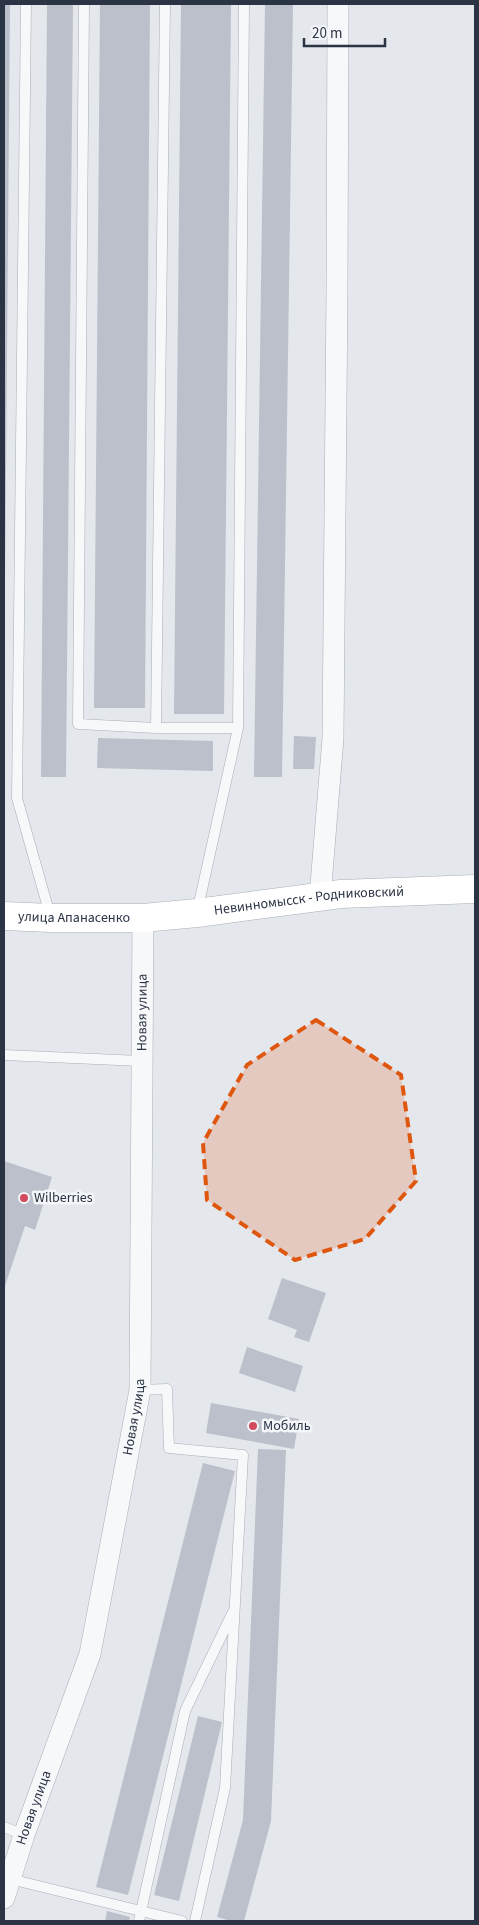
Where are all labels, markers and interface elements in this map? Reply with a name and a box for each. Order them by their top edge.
scale bar [304,15,385,47]
text: 20 m [312,23,342,44]
street label: Невинномысск - Родниковский [213,882,404,921]
street label: улица Апанасенко [17,907,130,928]
street label: Новая улица [132,974,153,1051]
place label: Wilberries [34,1188,93,1208]
marker: Wilberries [18,1192,30,1204]
street label: Новая улица [118,1379,150,1457]
place label: Мобиль [263,1416,311,1436]
marker: Мобиль [247,1420,259,1432]
street label: Новая улица [11,1768,57,1848]

